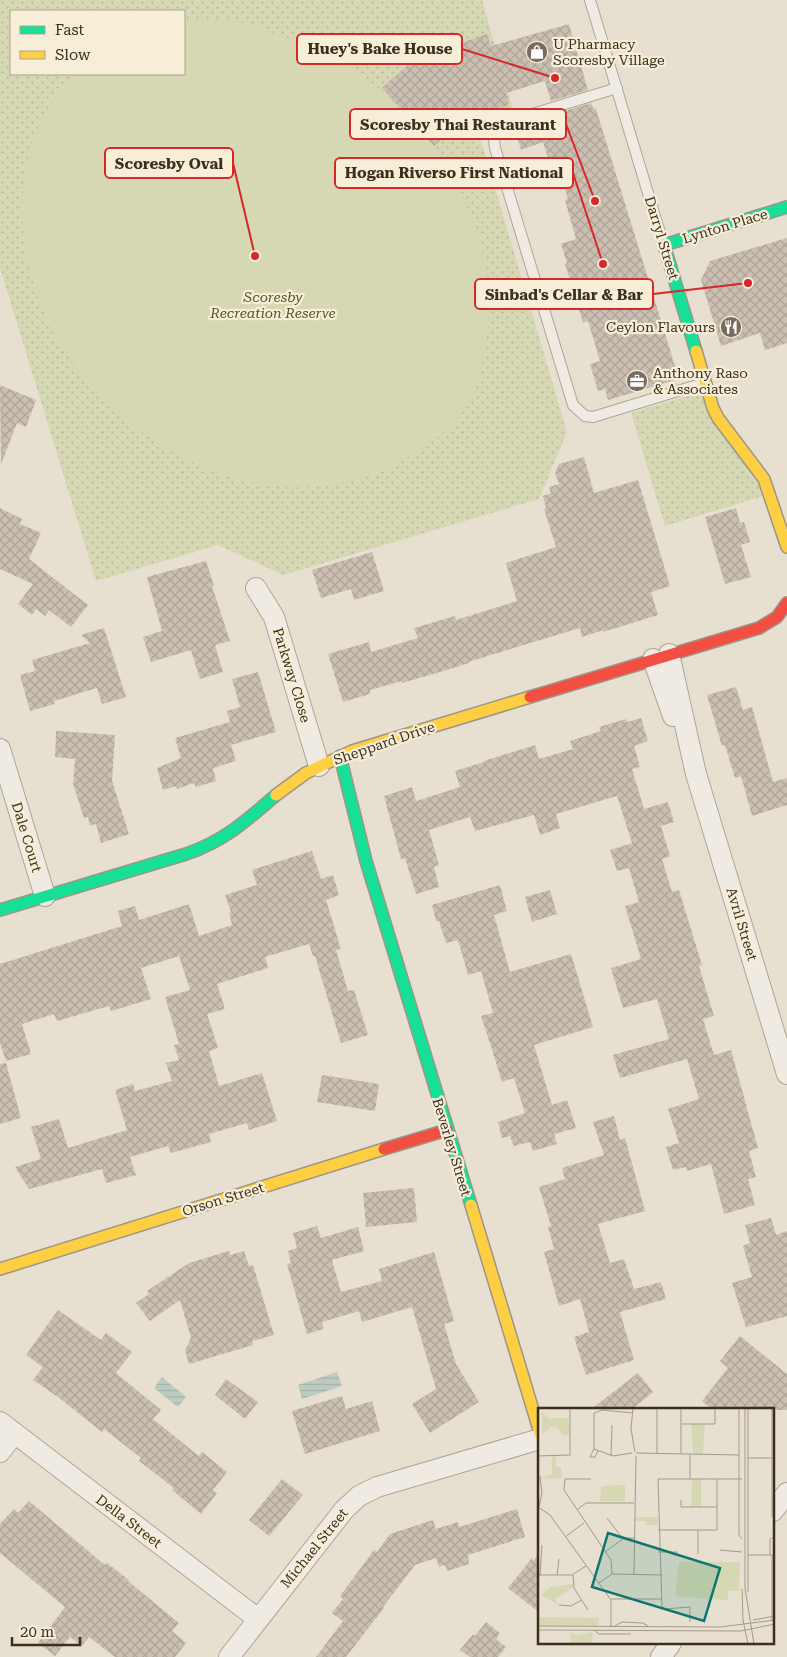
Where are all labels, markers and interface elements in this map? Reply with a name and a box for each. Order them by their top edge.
legend [10,10,185,75]
text: Fast [55,21,85,39]
callout: Huey's Bake House [297,34,462,64]
place label: U Pharmacy Scoresby Village [553,36,665,68]
text: Huey's Bake House [308,40,453,58]
shop icon: U Pharmacy Scoresby Village [525,40,549,64]
text: Slow [55,46,91,64]
callout: Scoresby Thai Restaurant [350,109,566,139]
text: Scoresby Thai Restaurant [360,116,556,134]
callout: Scoresby Oval [105,148,233,178]
text: Scoresby Oval [115,155,223,173]
callout: Hogan Riverso First National [335,158,573,188]
text: Hogan Riverso First National [345,164,563,182]
street label: Darryl Street [642,194,682,282]
street label: Lynton Place [680,205,770,247]
callout: Sinbad's Cellar & Bar [475,279,653,309]
text: Sinbad's Cellar & Bar [485,286,643,304]
park label: Scoresby Recreation Reserve [209,289,336,321]
restaurant icon: Ceylon Flavours [719,315,743,339]
place label: Ceylon Flavours [606,319,715,335]
place label: Anthony Raso & Associates [653,365,748,397]
office icon: Anthony Raso & Associates [625,369,649,393]
street label: Parkway Close [270,626,314,725]
street label: Sheppard Drive [331,718,437,768]
street label: Dale Court [9,800,45,874]
street label: Avril Street [723,885,761,963]
street label: Beverley Street [429,1096,475,1198]
street label: Orson Street [180,1179,266,1219]
inset map [538,1408,774,1644]
street label: Della Street [93,1491,165,1551]
street label: Michael Street [277,1505,351,1591]
scale bar [12,1614,80,1646]
text: 20 m [20,1623,55,1641]

